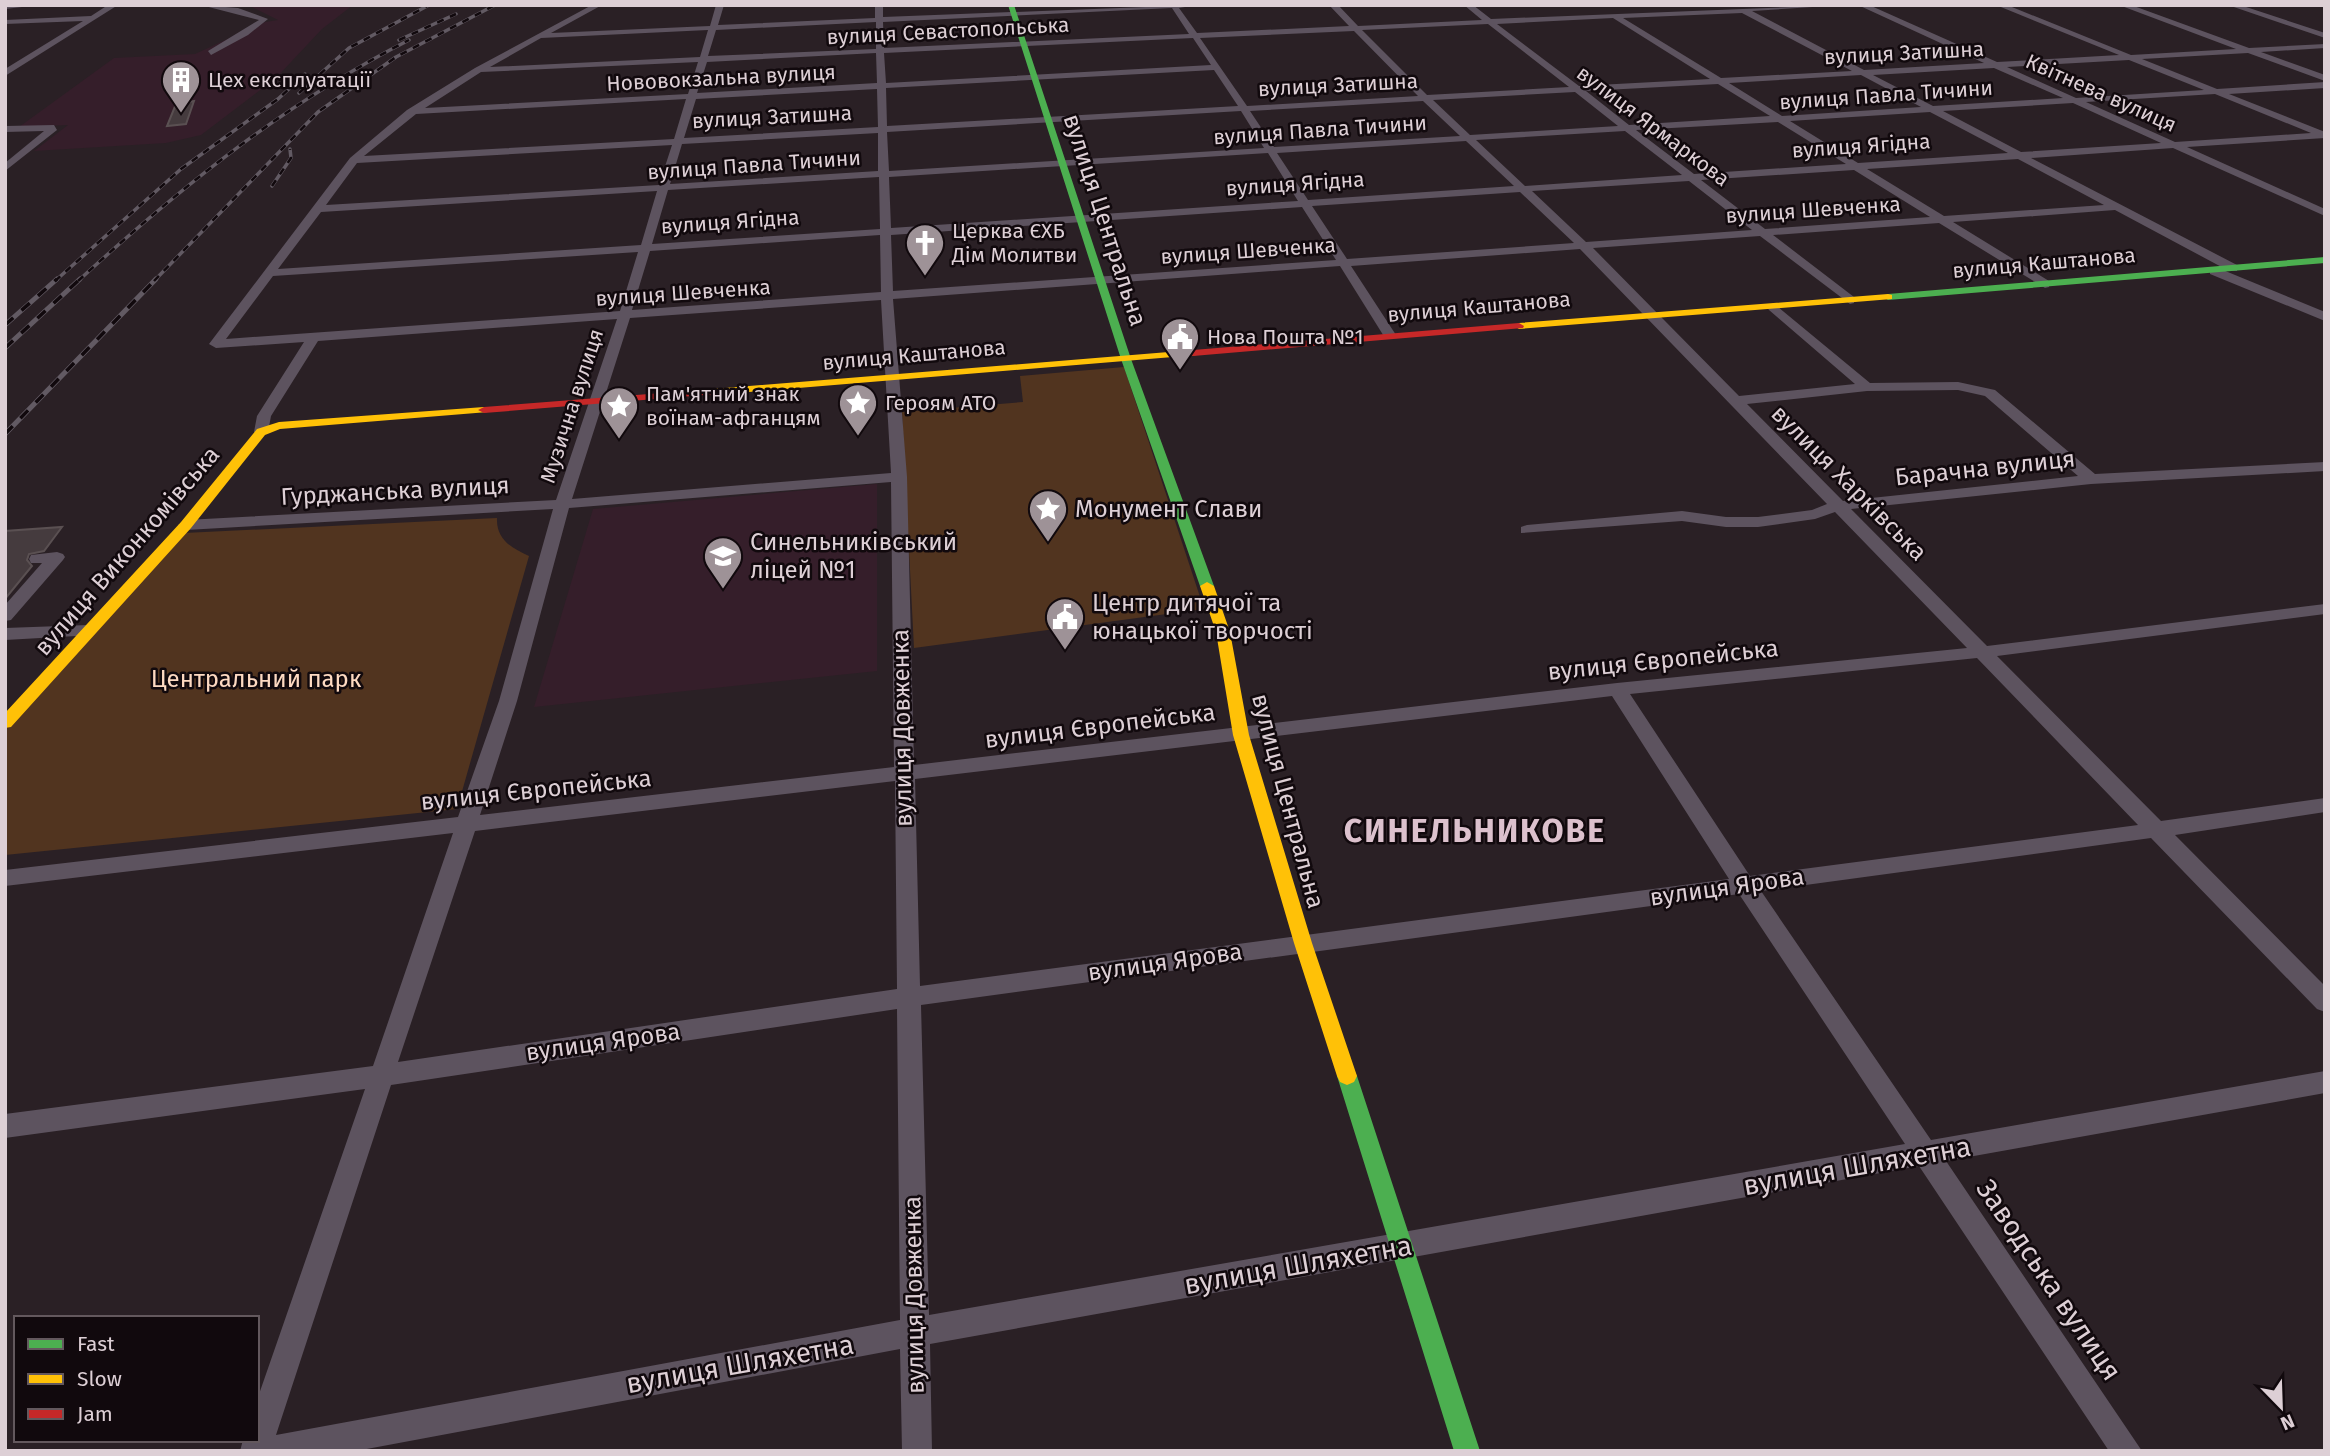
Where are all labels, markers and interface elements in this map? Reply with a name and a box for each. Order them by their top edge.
street label: вулиця Севастопольська [826,12,1070,50]
street label: вулиця Затишна [1823,36,1985,70]
street label: Квітнева вулиця [2022,48,2180,138]
building icon: Цех експлуатації [160,59,202,114]
street label: Нововокзальна вулиця [606,59,836,97]
street label: вулиця Ярмаркова [1571,60,1735,192]
place label: Цех експлуатації [208,67,372,93]
street label: вулиця Затишна [1257,68,1419,102]
street label: вулиця Павла Тичини [1778,75,1994,115]
street label: вулиця Затишна [691,100,853,134]
street label: вулиця Центральна [1057,110,1153,330]
street label: вулиця Павла Тичини [1212,110,1428,150]
street label: вулиця Ягідна [1791,128,1931,164]
street label: вулиця Павла Тичини [646,145,862,185]
street label: вулиця Ягідна [1225,166,1365,202]
street label: вулиця Шевченка [1724,191,1902,229]
street label: вулиця Ягідна [660,204,800,240]
place label: Церква ЄХБ Дім Молитви [951,218,1077,268]
church icon: Церква ЄХБ Дім Молитви [904,222,946,277]
street label: вулиця Шевченка [1159,232,1337,270]
street label: вулиця Каштанова [1951,242,2137,284]
street label: вулиця Шевченка [594,274,772,312]
street label: вулиця Каштанова [1386,286,1572,328]
public building icon: Нова Пошта №1 [1159,316,1201,371]
place label: Нова Пошта №1 [1207,324,1364,350]
street label: Музична вулиця [535,326,609,486]
street label: вулиця Каштанова [821,334,1007,376]
place label: Пам'ятний знак воїнам-афганцям [646,381,821,431]
place icon: Героям АТО [837,382,879,437]
place icon: Пам'ятний знак воїнам-афганцям [598,385,640,440]
place label: Героям АТО [885,390,996,416]
street label: вулиця Харківська [1765,399,1933,567]
street label: вулиця Виконкомівська [29,441,225,661]
street label: Барачна вулиця [1893,445,2077,491]
street label: Гурджанська вулиця [280,471,510,511]
place icon: Монумент Слави [1027,488,1069,543]
place label: Монумент Слави [1075,495,1263,523]
place label: Синельниківський ліцей №1 [750,528,957,584]
school or university icon: Синельниківський ліцей №1 [702,535,744,590]
place label: Центр дитячої та юнацької творчості [1092,589,1313,645]
public building icon: Центр дитячої та юнацької творчості [1044,596,1086,651]
street label: вулиця Довженка [886,629,918,827]
street label: вулиця Європейська [1546,634,1780,686]
park label: Центральний парк [151,665,362,693]
street label: вулиця Центральна [1246,691,1330,911]
street label: вулиця Європейська [983,698,1217,754]
street label: вулиця Європейська [419,764,653,816]
district label: СИНЕЛЬНИКОВЕ [1344,812,1606,850]
street label: вулиця Ярова [1648,862,1806,912]
street label: вулиця Ярова [1086,937,1244,987]
street label: вулиця Ярова [524,1017,682,1067]
street label: вулиця Шляхетна [1740,1130,1974,1202]
street label: Заводська вулиця [1970,1173,2128,1387]
street label: вулиця Довженка [898,1196,930,1394]
street label: вулиця Шляхетна [1181,1229,1415,1301]
legend [14,1316,259,1442]
street label: вулиця Шляхетна [623,1328,857,1400]
text: Fast [77,1331,115,1357]
text: Slow [77,1366,122,1392]
north arrow [2246,1372,2316,1442]
text: Jam [77,1401,113,1427]
text: N [2277,1409,2298,1435]

